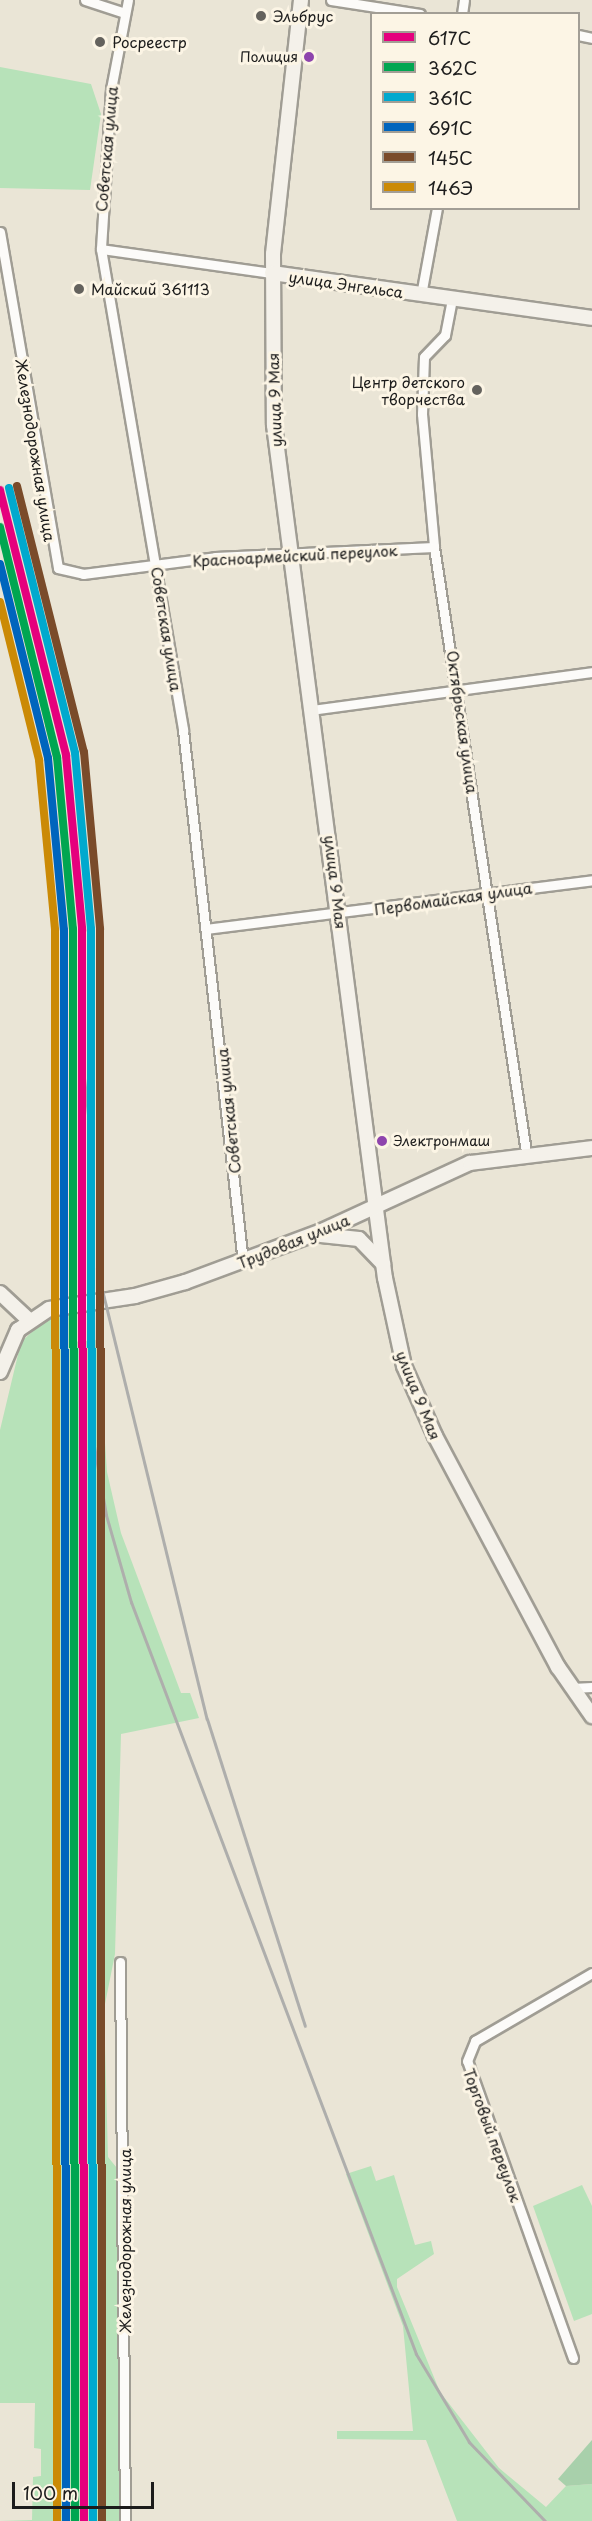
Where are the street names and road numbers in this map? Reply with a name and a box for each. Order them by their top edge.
street label: Советская улица [92,85,120,213]
street label: улица Энгельса [287,267,405,301]
street label: улица 9 Мая [263,352,285,448]
street label: Железнодорожная улица [13,357,59,543]
street label: Красноармейский переулок [192,541,398,569]
street label: Советская улица [148,565,186,693]
street label: Октябрьская улица [444,649,482,795]
street label: улица 9 Мая [321,834,351,930]
street label: Первомайская улица [373,878,533,918]
street label: Советская улица [212,1047,244,1175]
street label: Трудовая улица [234,1210,352,1272]
street label: улица 9 Мая [393,1348,445,1442]
street label: Торговый переулок [461,2066,525,2204]
street label: Железнодорожная улица [116,2148,134,2334]

